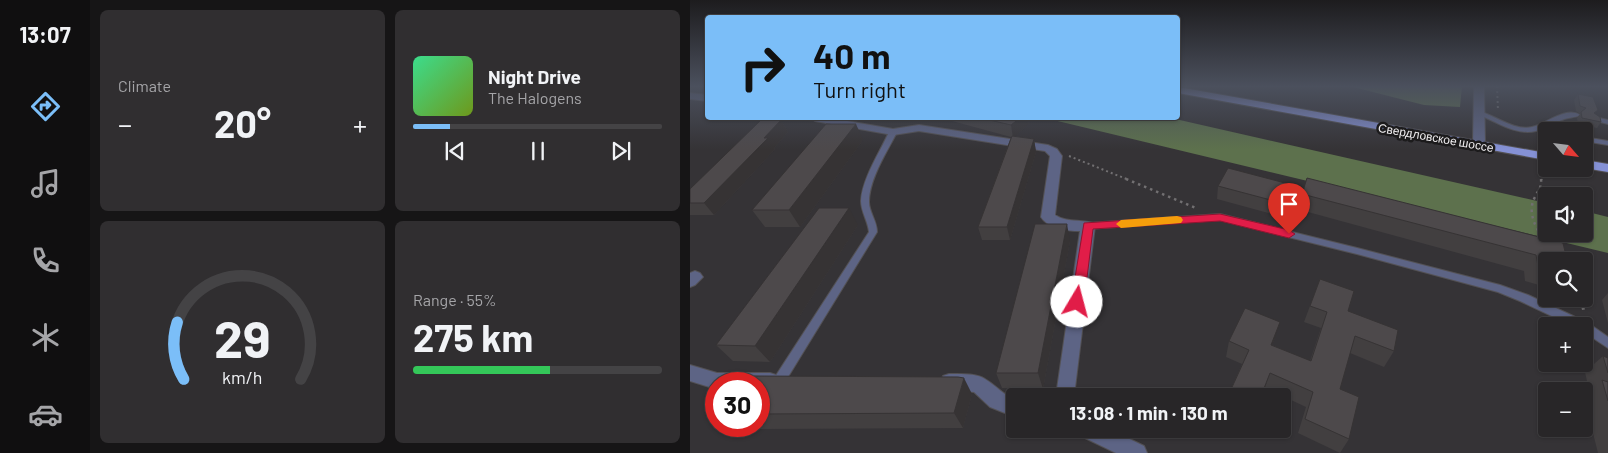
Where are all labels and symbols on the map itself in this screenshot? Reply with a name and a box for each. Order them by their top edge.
street label: Свердловское шоссе [1377,120,1495,155]
north arrow [1538,122,1592,178]
pin [1268,183,1310,234]
position arrow [1050,275,1102,327]
speed limit sign: 30 [705,372,770,437]

